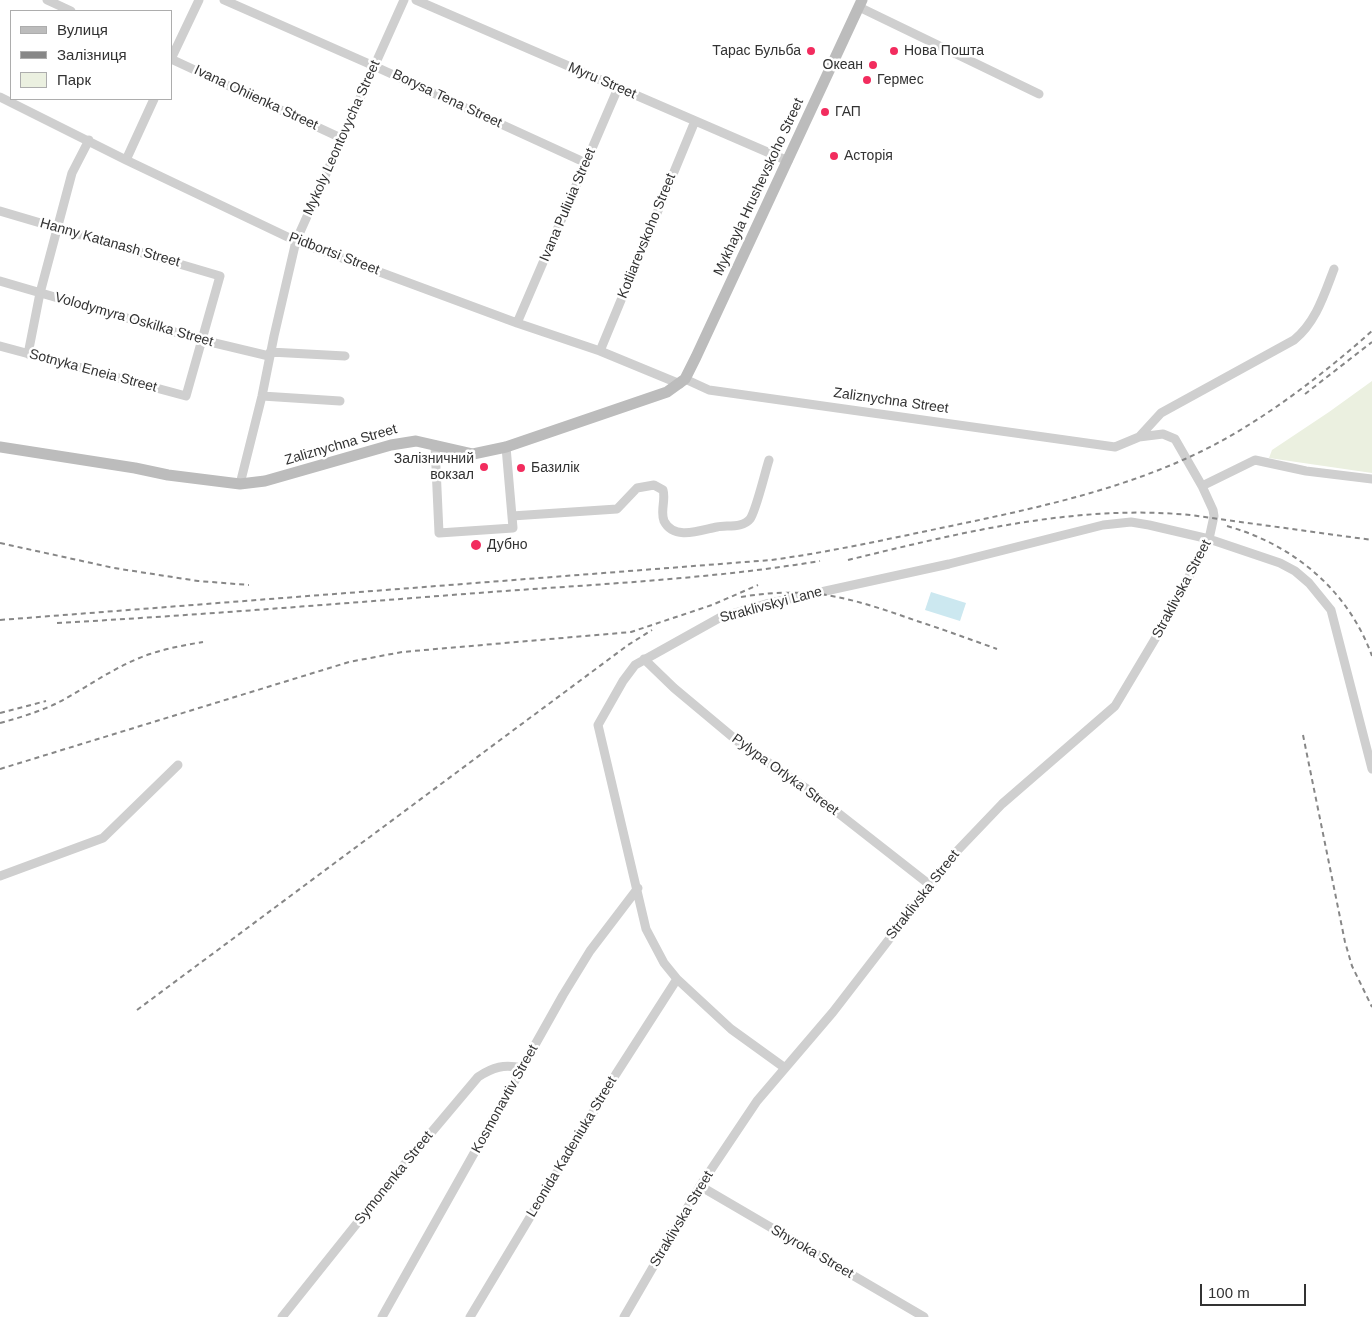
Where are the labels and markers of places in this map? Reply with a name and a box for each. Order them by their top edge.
place label: Тарас Бульба [712,43,801,59]
place label: Нова Пошта [904,43,984,59]
marker: Тарас Бульба [805,45,817,57]
marker: Нова Пошта [888,45,900,57]
place label: Океан [823,57,863,73]
marker: Океан [867,59,879,71]
place label: Гермес [877,72,924,88]
marker: Гермес [861,74,873,86]
place label: ГАП [835,104,861,120]
marker: ГАП [819,106,831,118]
place label: Асторія [844,148,893,164]
marker: Асторія [828,150,840,162]
place label: Залізничний вокзал [394,451,474,484]
place label: Базилік [531,460,579,476]
marker: Залізничний вокзал [478,461,490,473]
marker: Базилік [515,462,527,474]
place label: Дубно [487,537,527,553]
marker: Дубно [469,538,483,552]

